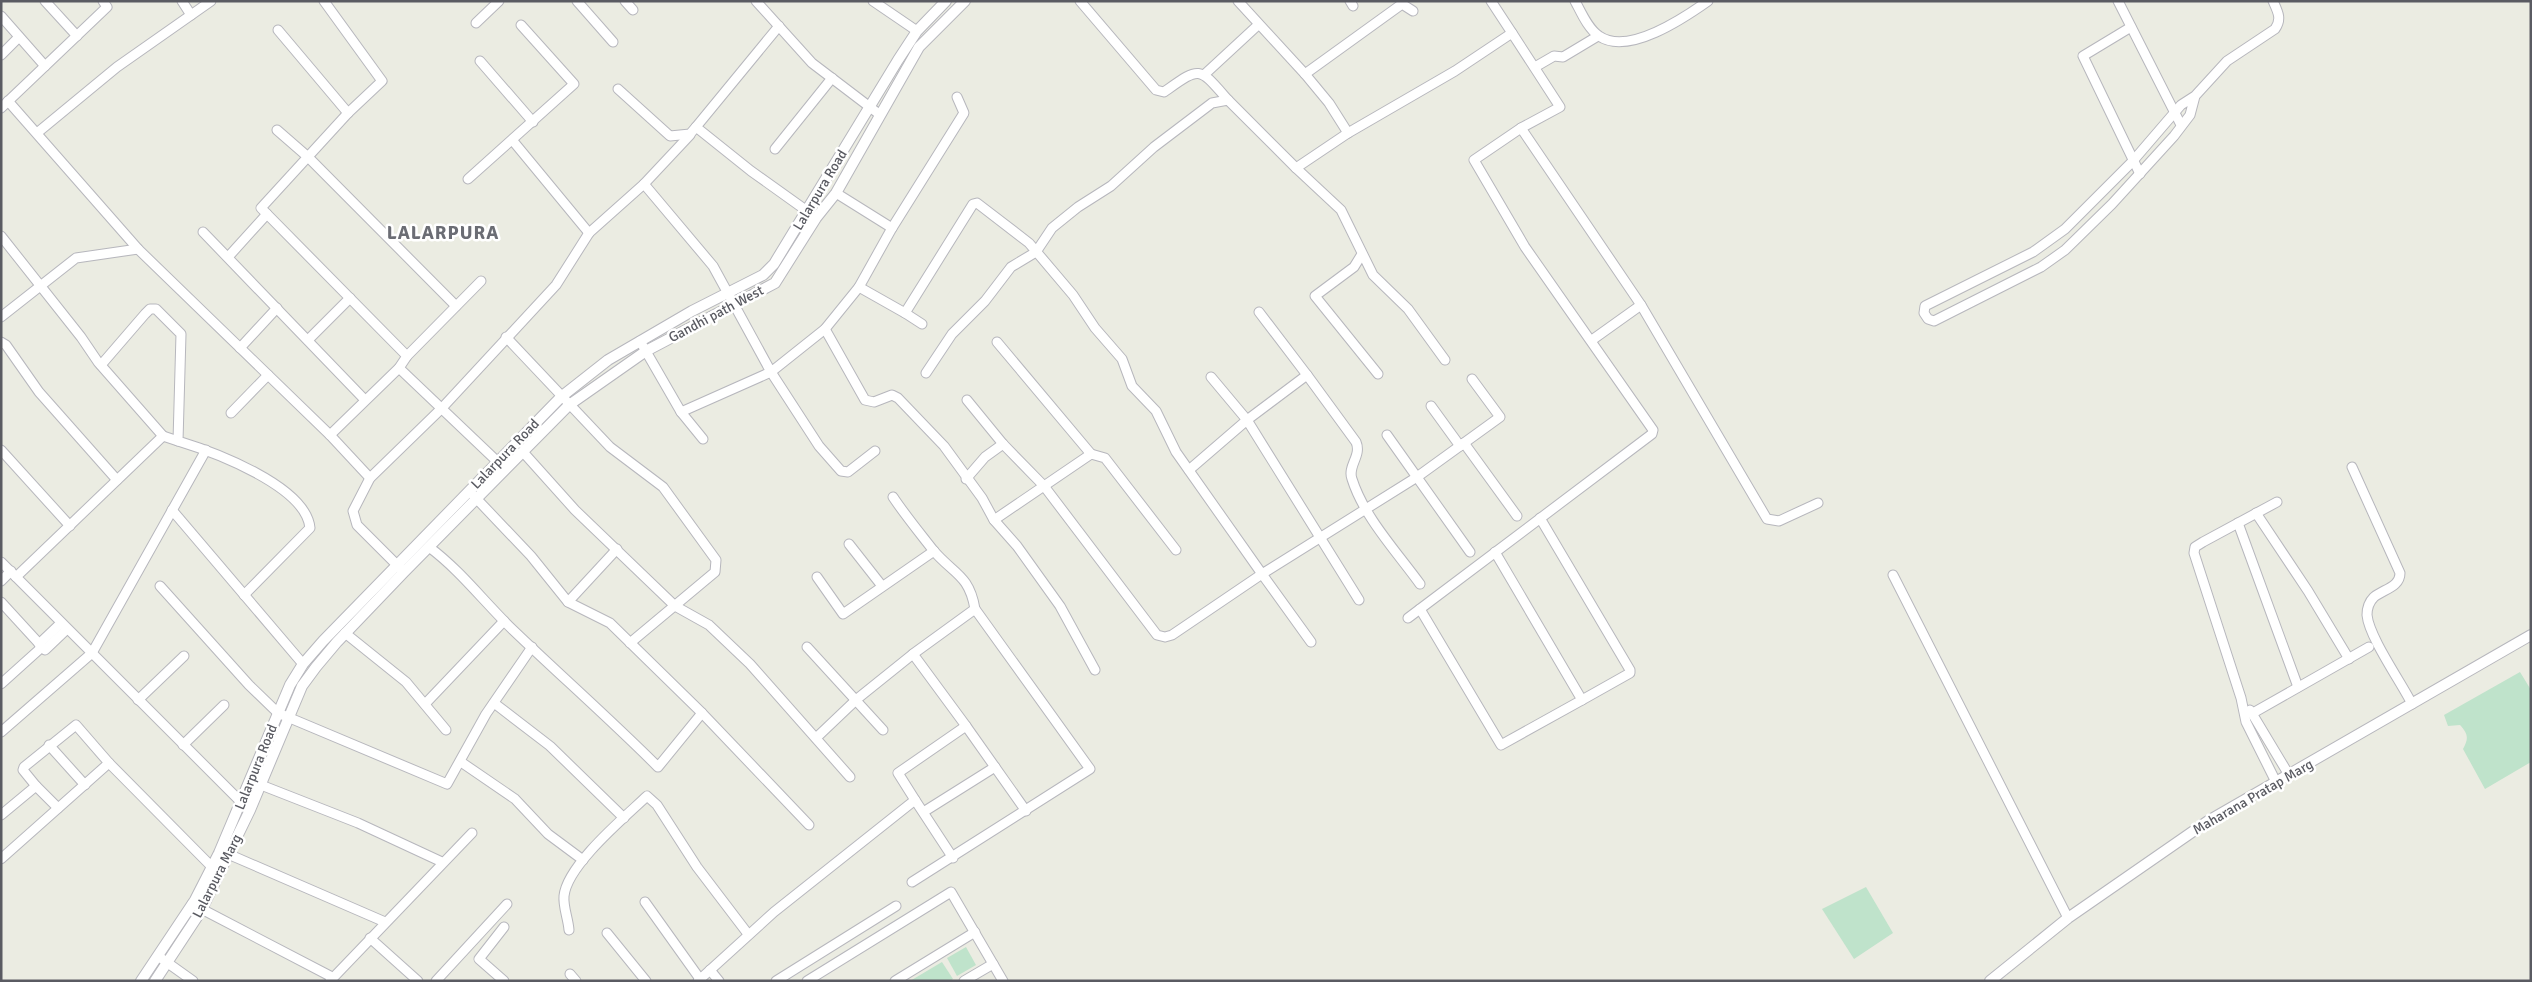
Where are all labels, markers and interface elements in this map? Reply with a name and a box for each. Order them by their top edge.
street label: Lalarpura Road [789,147,851,233]
district label: LALARPURA [387,221,499,245]
street label: Gandhi path West [666,282,766,346]
street label: Lalarpura Road [467,415,543,493]
street label: Lalarpura Road [231,722,281,812]
street label: Maharana Pratap Marg [2190,756,2316,838]
street label: Lalarpura Marg [189,831,245,921]

